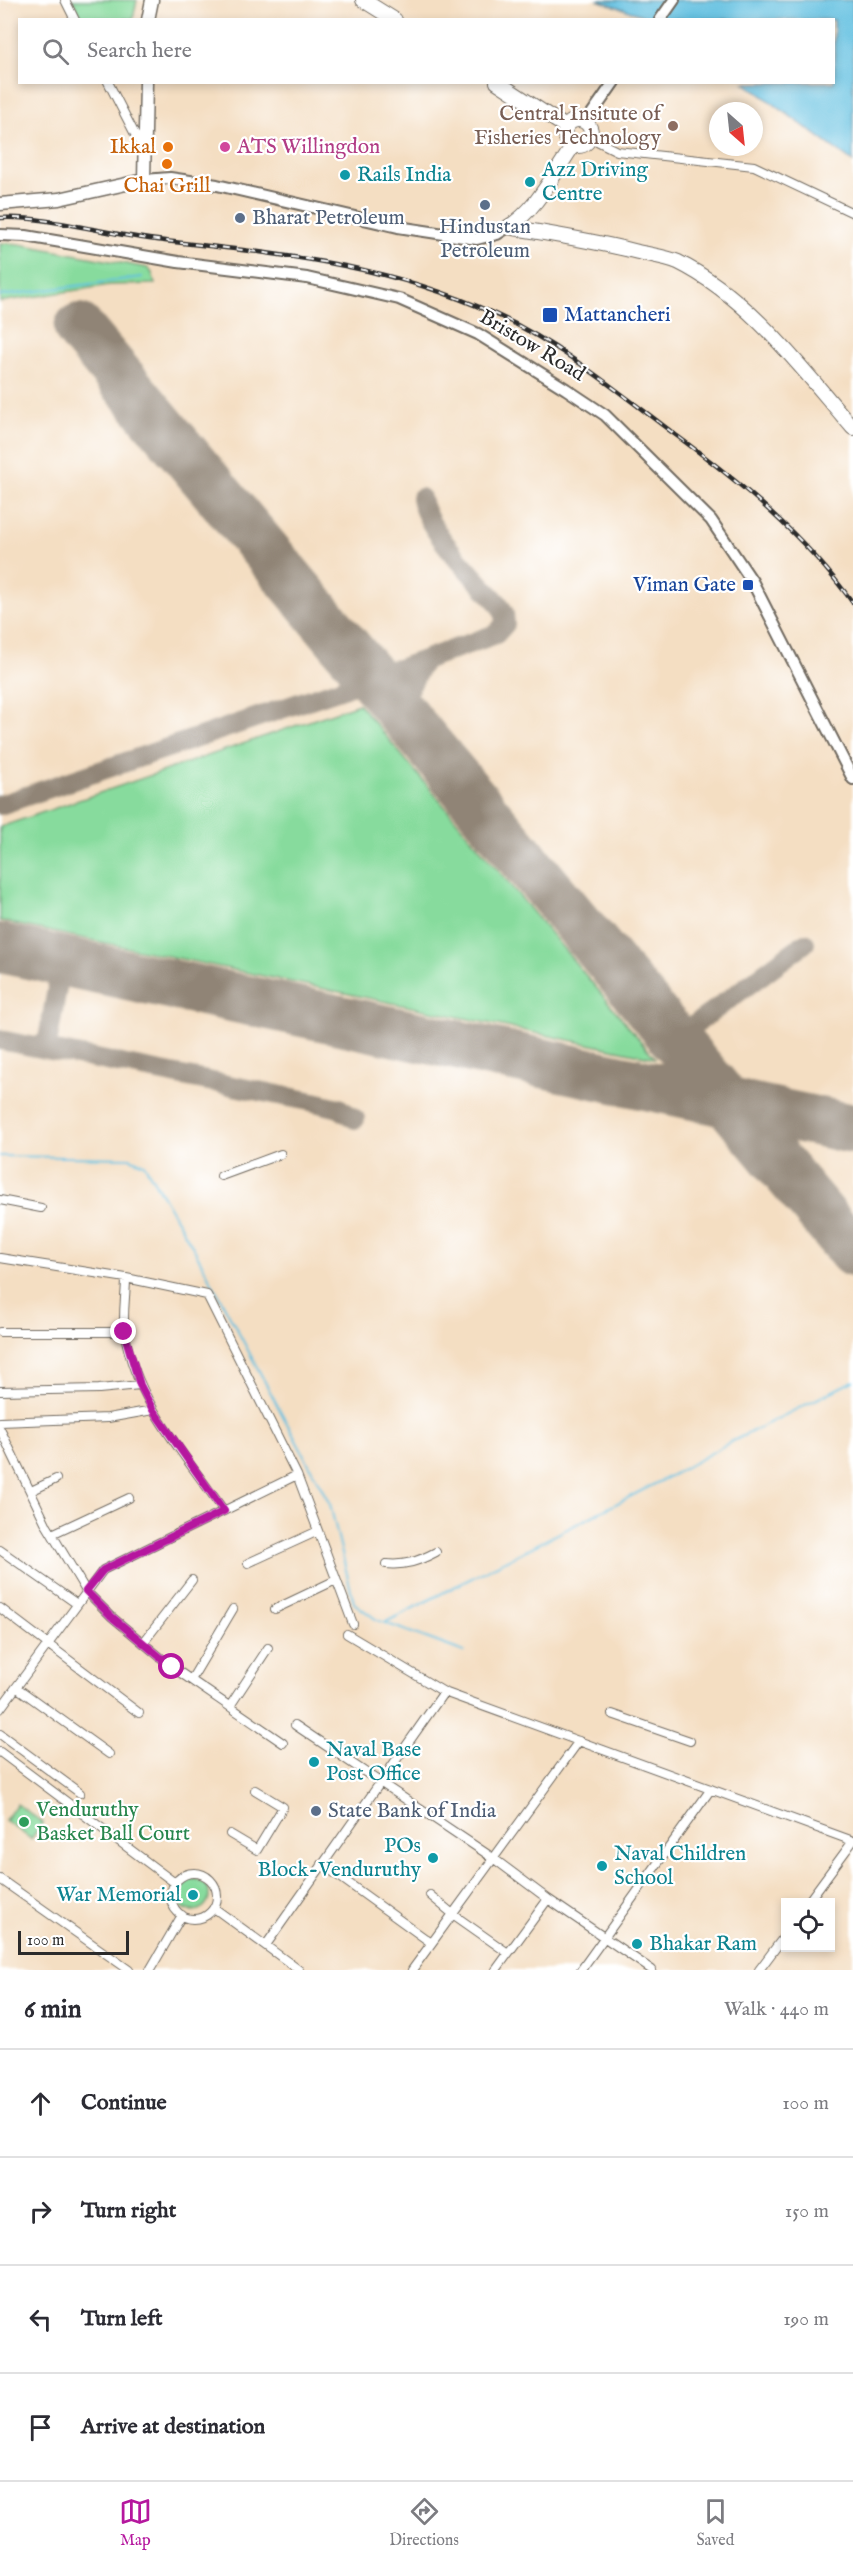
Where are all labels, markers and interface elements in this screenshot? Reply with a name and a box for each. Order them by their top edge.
search box [18,18,835,84]
icon: search [39,35,72,68]
text: Search here [87,37,192,65]
place label: Central Insitute of Fisheries Technology [474,101,664,152]
north arrow [709,102,763,156]
marker: Central Insitute of Fisheries Technology [666,119,680,133]
place label: Ikkal [110,134,156,161]
place label: ATS Willingdon [236,134,380,161]
marker: Ikkal [161,140,175,154]
marker: ATS Willingdon [218,140,232,154]
marker: Chai Grill [160,157,174,171]
place label: Azz Driving Centre [541,157,648,208]
place label: Rails India [357,162,452,189]
marker: Rails India [338,168,352,182]
place label: Chai Grill [124,173,211,200]
marker: Azz Driving Centre [523,175,537,189]
marker: Hindustan Petroleum [478,198,492,212]
place label: Bharat Petroleum [252,205,405,232]
marker: Bharat Petroleum [233,211,247,225]
place label: Hindustan Petroleum [439,214,531,265]
place label: Mattancheri [564,302,671,329]
street label: Bristow Road [474,304,591,389]
marker: Mattancheri [541,306,559,324]
place label: Viman Gate [632,572,736,599]
marker: Viman Gate [741,578,755,592]
route end [110,1318,136,1344]
route start [158,1653,184,1679]
place label: Naval Base Post Office [326,1737,421,1788]
marker: Naval Base Post Office [307,1755,321,1769]
place label: Venduruthy Basket Ball Court [35,1797,190,1848]
place label: State Bank of India [328,1798,497,1825]
marker: State Bank of India [309,1804,323,1818]
marker: Venduruthy Basket Ball Court [17,1815,31,1829]
place label: POs Block-Venduruthy [257,1833,422,1884]
place label: Naval Children School [614,1841,746,1892]
marker: POs Block-Venduruthy [426,1851,440,1865]
marker: Naval Children School [595,1859,609,1873]
place label: War Memorial [56,1882,181,1909]
marker: War Memorial [186,1888,200,1902]
map controls [781,1898,835,1952]
button: locate [781,1898,835,1952]
scale bar [18,1928,129,1956]
text: 100 m [27,1931,64,1951]
place label: Bhakar Ram [649,1931,757,1958]
marker: Bhakar Ram [630,1937,644,1951]
text: 6 min [24,1993,82,2026]
text: Walk · 440 m [724,1997,829,2022]
icon: ahead [24,2087,57,2120]
text: Continue [81,2089,167,2117]
text: 100 m [782,2091,829,2116]
icon: right [24,2195,57,2228]
text: Turn right [81,2197,176,2225]
text: 150 m [785,2199,829,2224]
icon: left [24,2303,57,2336]
text: Turn left [81,2305,163,2333]
text: 190 m [783,2307,829,2332]
icon: arrive [24,2411,57,2444]
text: Arrive at destination [81,2413,265,2441]
tab: Map [119,2495,152,2551]
tab: Directions [389,2495,459,2551]
tab: Saved [696,2495,734,2551]

